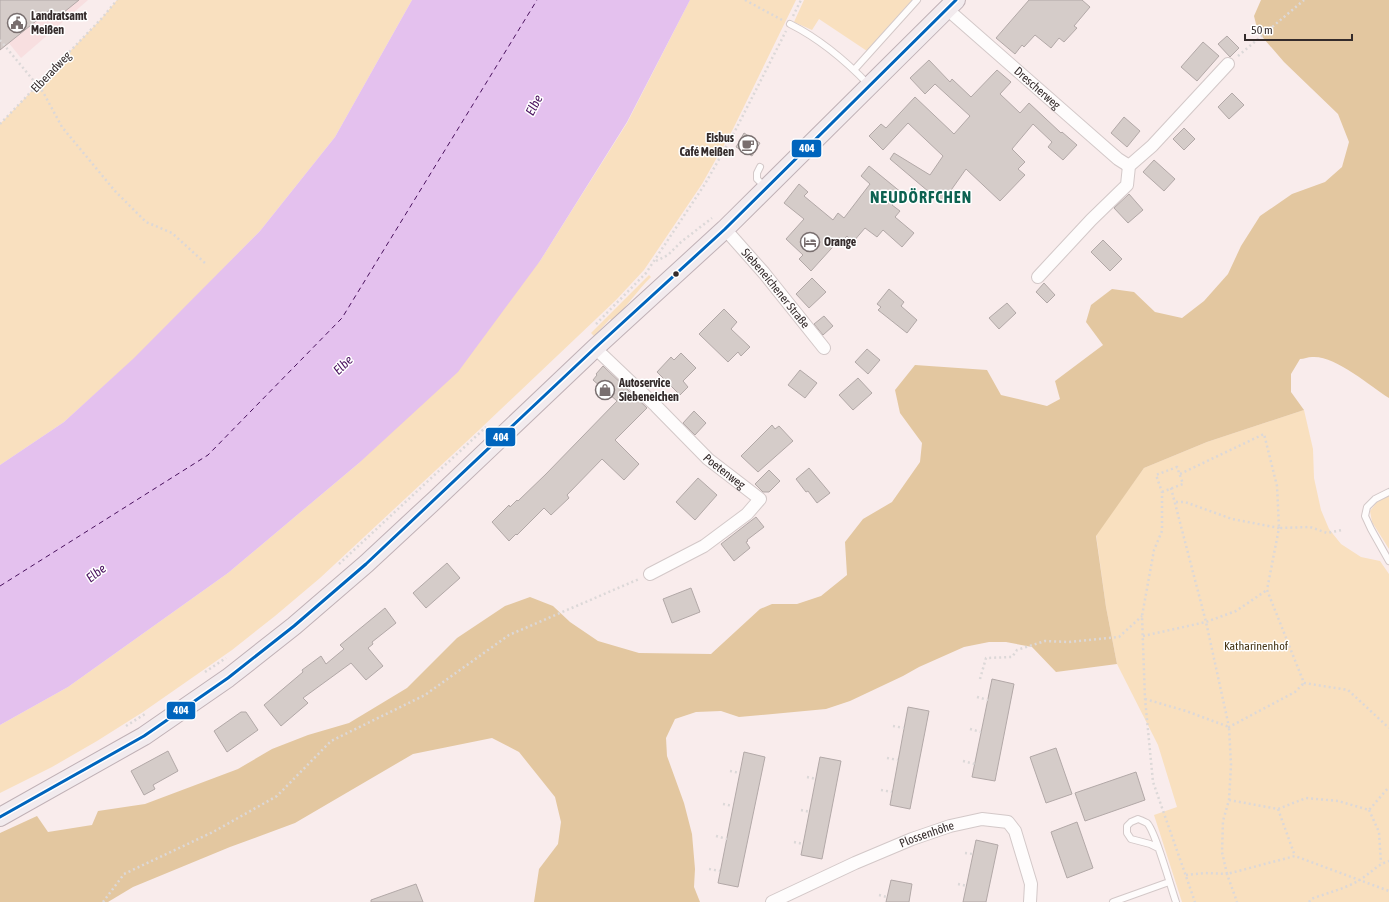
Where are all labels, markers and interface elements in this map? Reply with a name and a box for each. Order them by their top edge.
place label: Landratsamt Meißen [31,9,88,37]
public building icon: Landratsamt Meißen [6,12,28,34]
scale bar [1245,16,1352,42]
text: 50 m [1251,23,1273,37]
street label: Elberadweg [28,48,75,95]
street label: Drescherweg [1011,64,1064,113]
water label: Elbe [522,92,546,118]
place label: Eisbus Café Meißen [679,131,735,159]
cafe icon: Eisbus Café Meißen [737,134,759,156]
line badge: 404 [791,139,822,158]
text: 404 [798,142,815,154]
district label: NEUDÖRFCHEN [870,188,972,206]
hotel icon: Orange [799,231,821,253]
place label: Orange [824,235,857,249]
street label: Siebeneichener Straße [739,246,812,331]
unlabelled marker [671,269,681,279]
water label: Elbe [330,352,356,378]
place label: Autoservice Siebeneichen [618,376,679,404]
shop icon: Autoservice Siebeneichen [594,379,616,401]
line badge: 404 [485,427,516,447]
text: 404 [492,431,509,443]
street label: Poetenweg [700,451,749,493]
water label: Elbe [83,561,109,585]
park label: Katharinenhof [1224,639,1289,653]
line badge: 404 [166,701,196,720]
text: 404 [172,704,189,716]
street label: Plossenhöhe [897,818,955,851]

